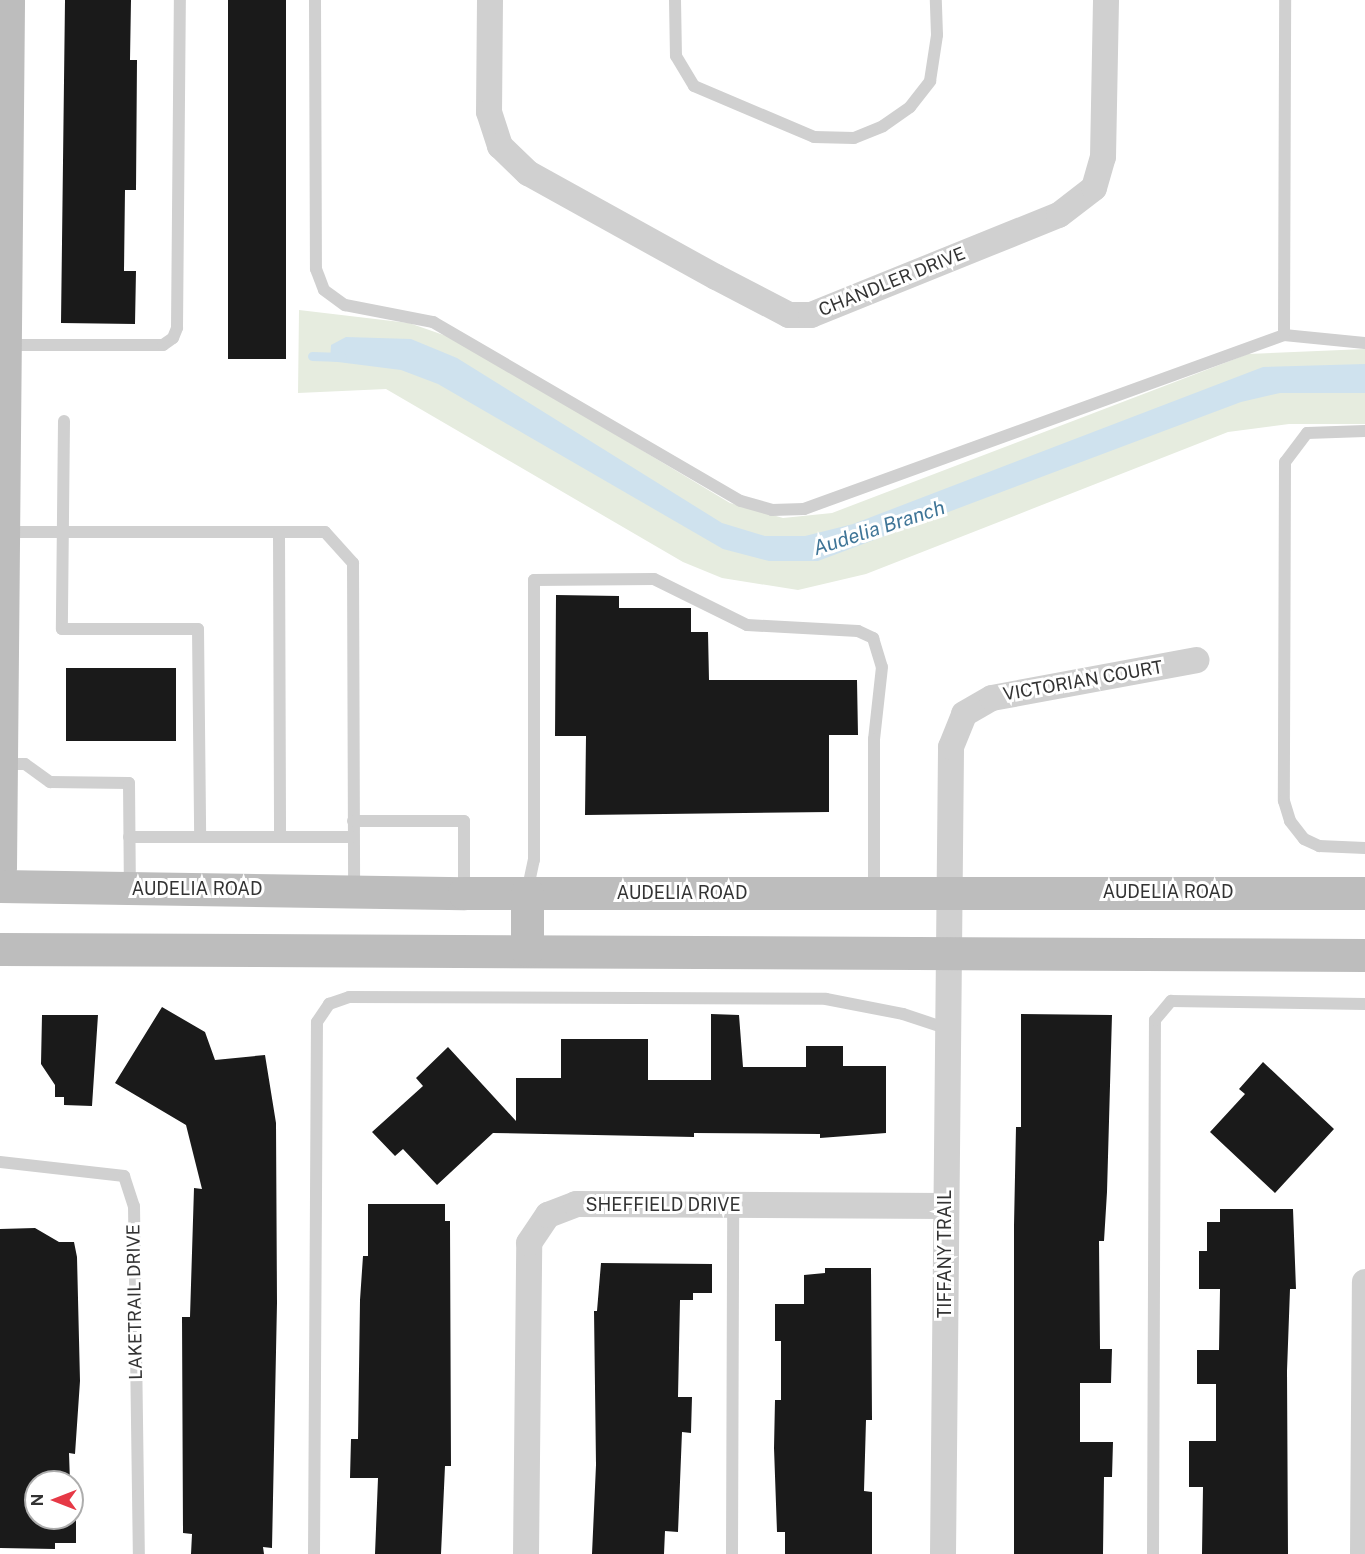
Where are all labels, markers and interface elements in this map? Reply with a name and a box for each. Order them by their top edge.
street label: CHANDLER DRIVE [816,243,968,321]
water label: Audelia Branch [810,495,948,561]
street label: VICTORIAN COURT [1002,656,1164,706]
street label: AUDELIA ROAD [131,878,263,900]
street label: AUDELIA ROAD [1102,881,1234,903]
street label: AUDELIA ROAD [616,882,748,904]
street label: TIFFANY TRAIL [934,1190,956,1318]
street label: SHEFFIELD DRIVE [585,1194,741,1216]
street label: LAKETRAIL DRIVE [123,1224,147,1380]
north arrow [24,1470,84,1530]
text: N [28,1494,47,1506]

